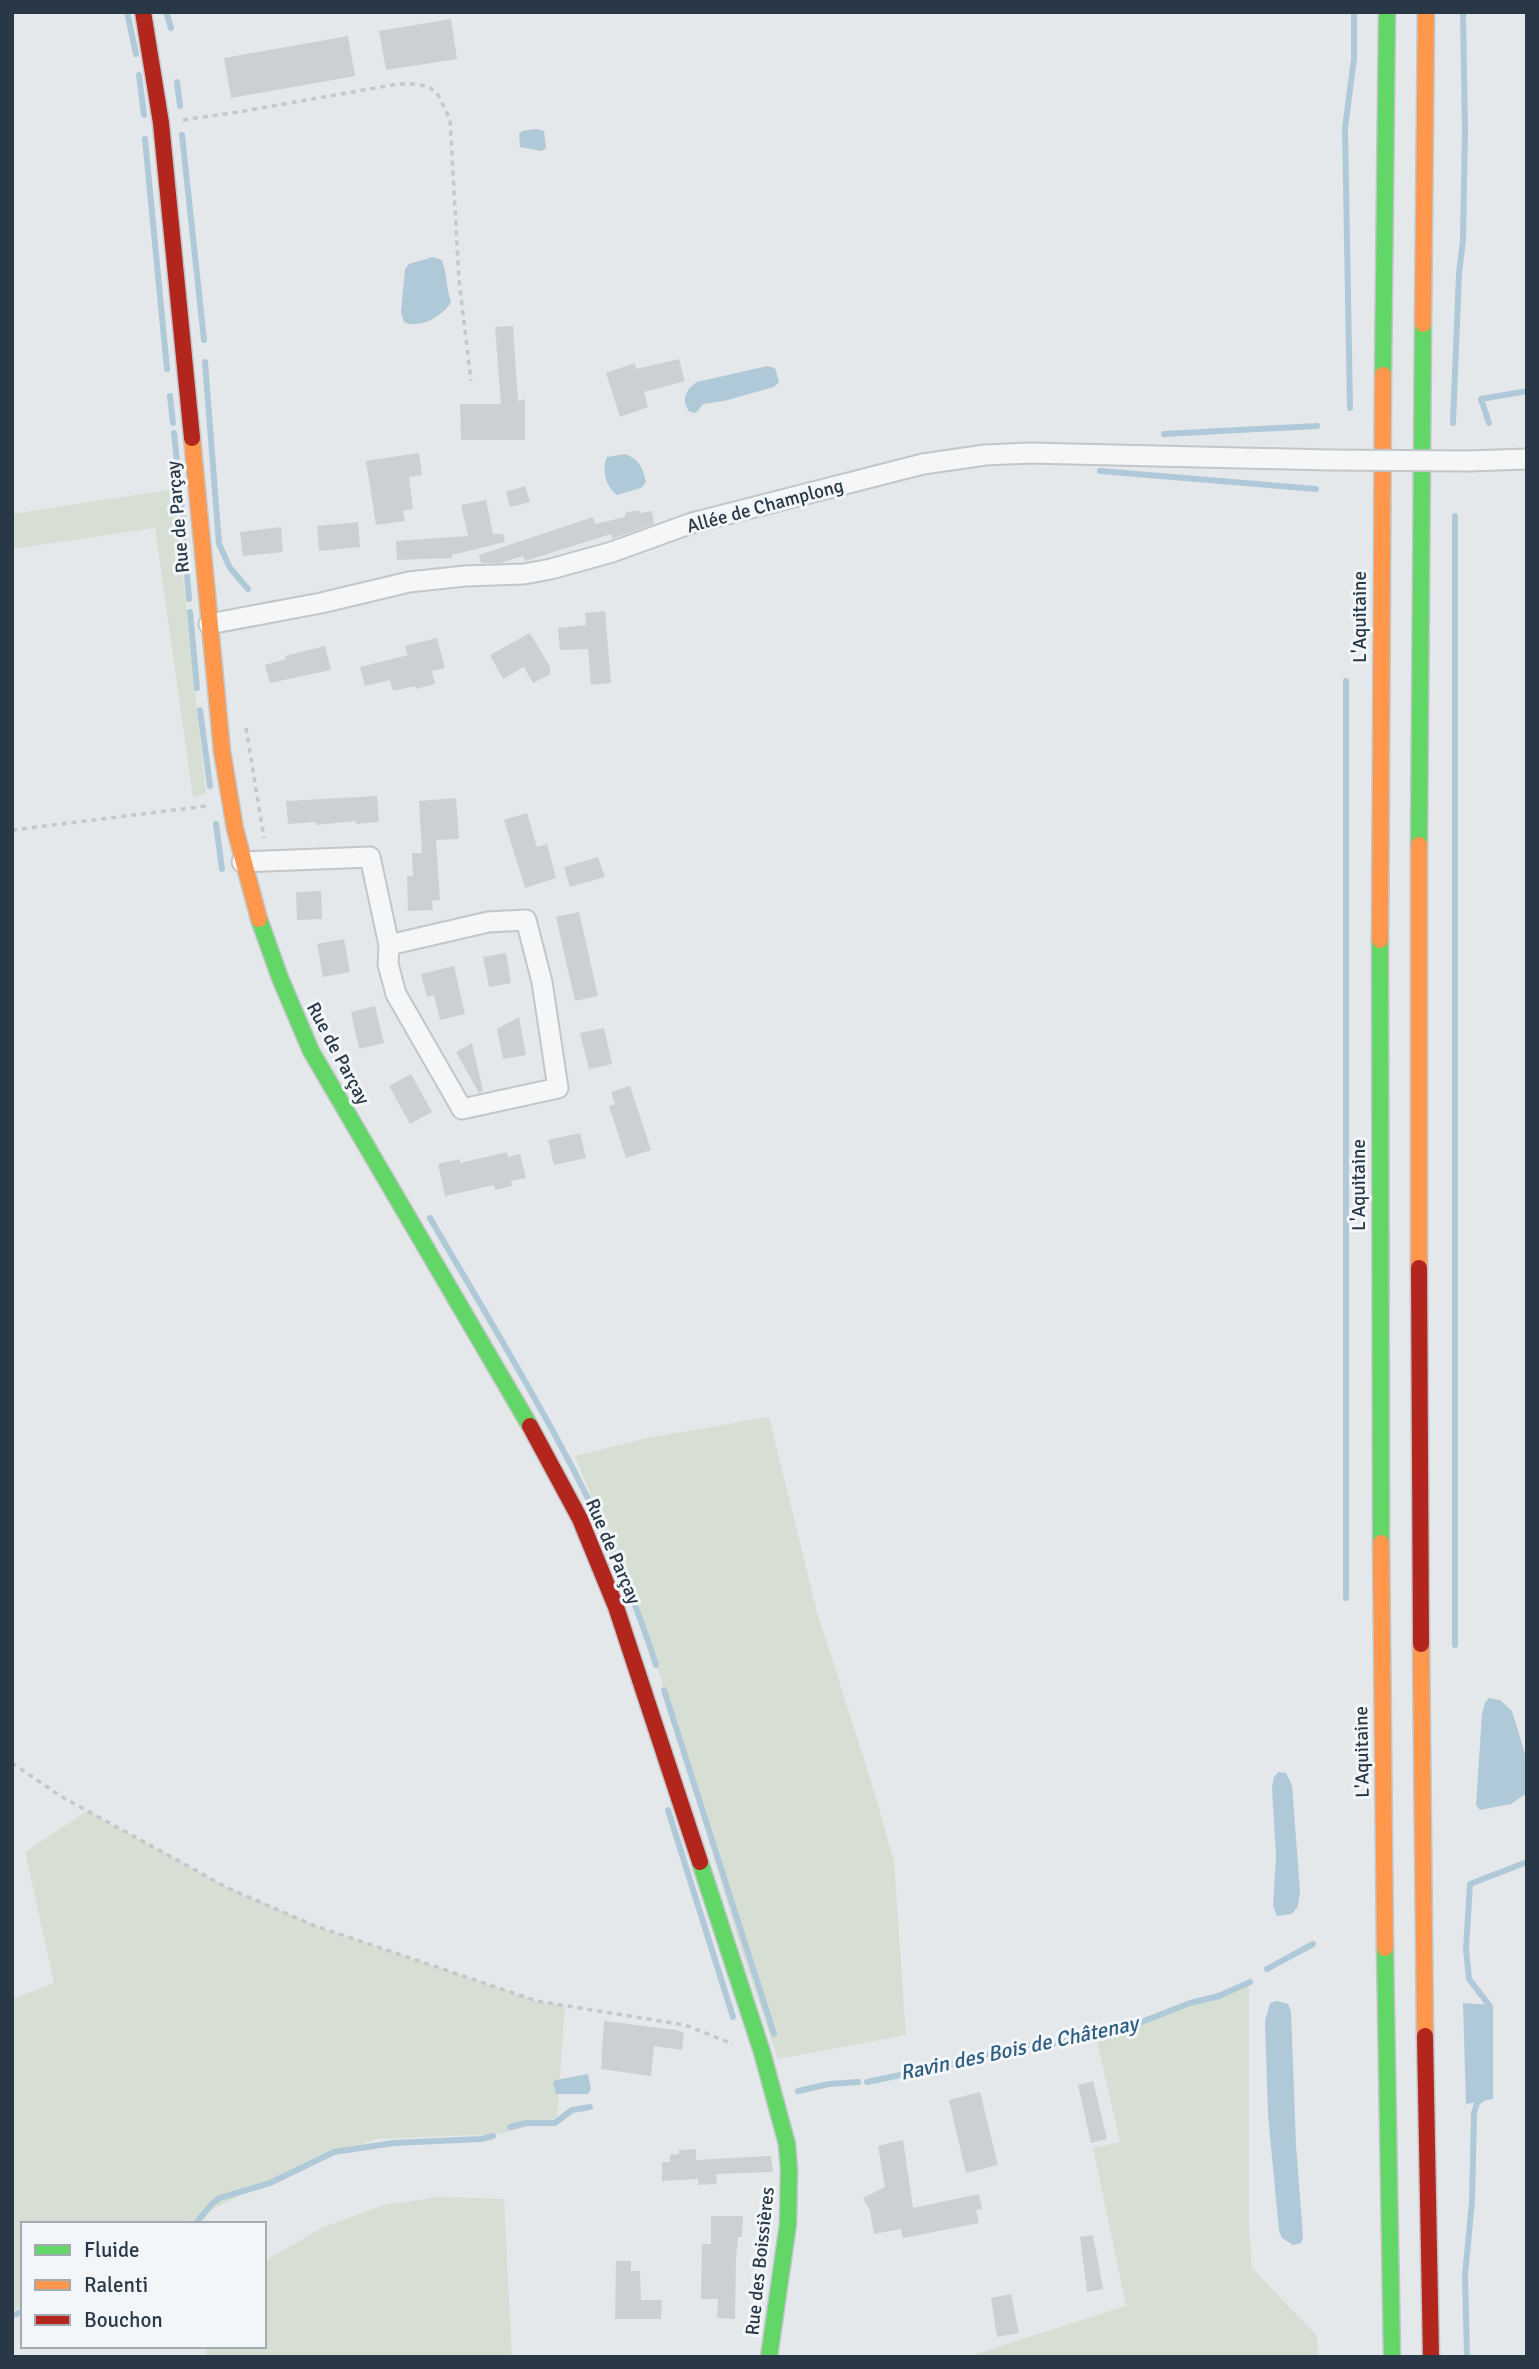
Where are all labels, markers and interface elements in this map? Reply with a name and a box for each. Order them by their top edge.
street label: Rue de Parçay [161,460,195,574]
street label: Allée de Champlong [684,473,846,538]
street label: L'Aquitaine [1348,571,1372,663]
street label: Rue de Parçay [301,998,375,1109]
street label: L'Aquitaine [1347,1139,1371,1231]
street label: Rue de Parçay [580,1495,646,1608]
street label: L'Aquitaine [1349,1706,1375,1798]
water label: Ravin des Bois de Châtenay [898,2009,1143,2086]
street label: Rue des Boissières [740,2186,780,2337]
legend [21,2222,266,2348]
text: Fluide [84,2237,140,2263]
text: Ralenti [84,2272,148,2298]
text: Bouchon [84,2307,163,2333]

